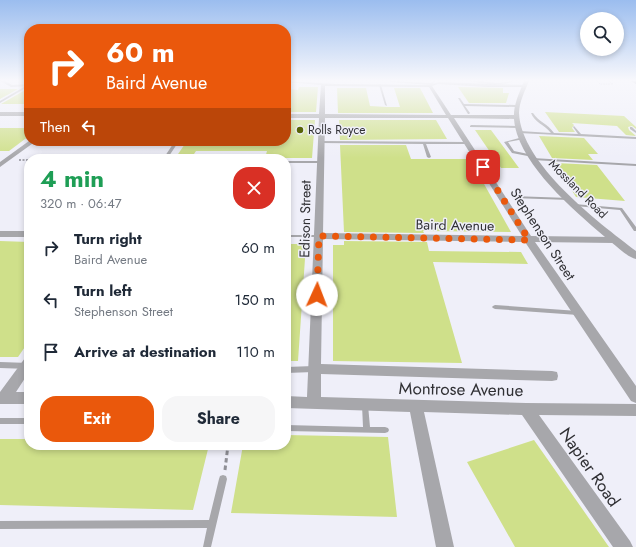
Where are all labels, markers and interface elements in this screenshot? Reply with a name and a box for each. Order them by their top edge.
map controls [580,12,624,56]
button: search [580,12,624,56]
text: 60 m [106,32,175,73]
icon: right [40,40,92,92]
text: Baird Avenue [106,70,207,96]
text: Then [40,116,70,138]
icon: left [78,116,100,138]
place label: Rolls Royce [308,121,365,139]
marker: Rolls Royce [295,125,305,135]
pin [466,150,500,184]
street label: Mossland Road [544,155,612,223]
icon: arrive [472,156,494,178]
text: 4 min [40,161,104,196]
button: close [233,167,275,209]
street label: Edison Street [294,179,316,258]
street label: Stephenson Street [506,184,581,285]
text: 320 m · 06:47 [40,194,122,213]
street label: Baird Avenue [415,214,495,236]
text: Turn right [74,228,142,250]
icon: right [40,237,62,259]
text: 60 m [241,237,275,259]
text: Baird Avenue [74,250,147,269]
position arrow [296,274,338,316]
text: Turn left [74,280,132,302]
icon: left [40,289,62,311]
text: 150 m [235,289,275,311]
text: Stephenson Street [74,302,173,321]
icon: arrive [40,341,62,363]
text: Arrive at destination [74,341,216,363]
text: 110 m [236,341,275,363]
street label: Montrose Avenue [399,376,524,402]
button: Exit [40,396,154,442]
button: Share [162,396,275,442]
street label: Napier Road [554,423,626,511]

